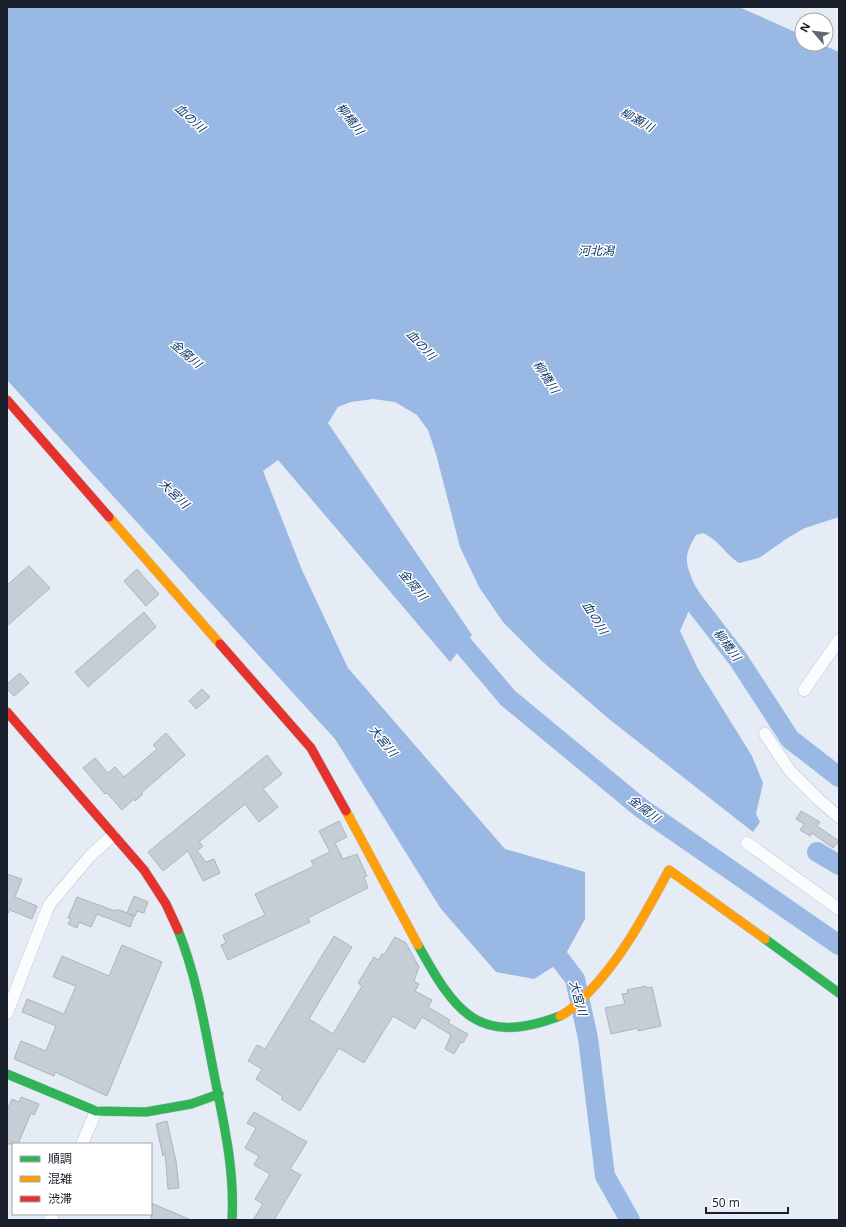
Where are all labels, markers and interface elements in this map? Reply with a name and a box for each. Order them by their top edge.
north arrow [794,12,834,52]
text: N [796,20,813,35]
water label: 血の川 [171,99,211,137]
water label: 柳橋川 [333,99,369,140]
water label: 柳瀬川 [617,103,659,137]
water label: 河北潟 [578,242,616,259]
water label: 血の川 [403,326,441,365]
water label: 金腐川 [167,335,207,373]
water label: 柳橋川 [529,357,564,398]
water label: 大宮川 [155,475,195,514]
water label: 金腐川 [395,565,433,605]
water label: 血の川 [579,598,613,639]
water label: 柳橋川 [710,625,746,666]
water label: 大宮川 [365,721,403,762]
water label: 金腐川 [625,791,665,827]
water label: 大宮川 [566,978,592,1019]
legend [12,1143,152,1215]
text: 順調 [48,1150,72,1167]
text: 混雑 [48,1170,72,1187]
scale bar [706,1189,788,1215]
text: 渋滞 [48,1190,72,1207]
text: 50 m [712,1194,740,1211]

